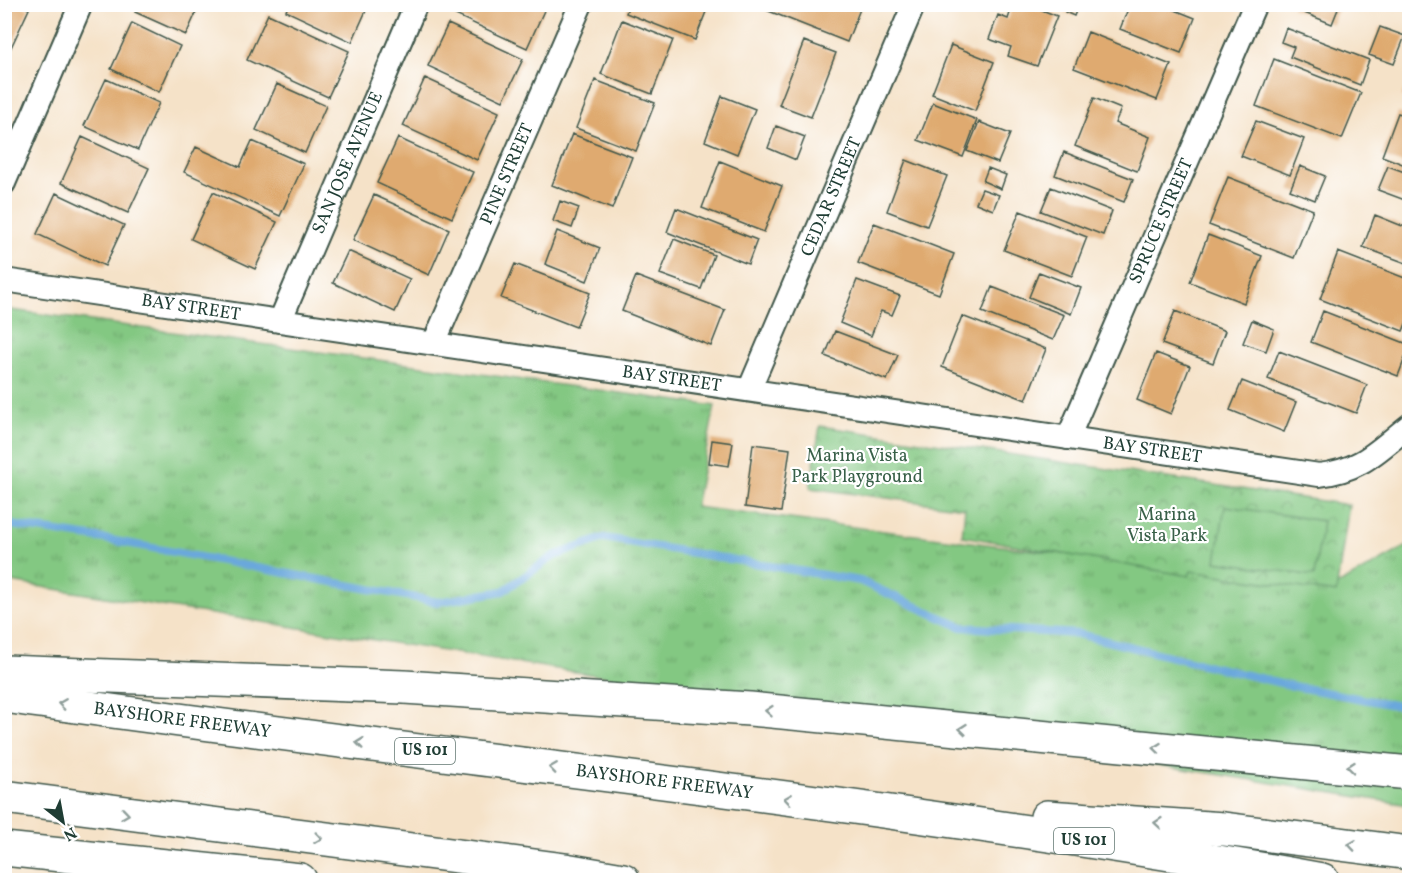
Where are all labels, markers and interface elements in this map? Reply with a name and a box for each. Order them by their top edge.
street label: SAN JOSE AVENUE [306,88,389,238]
street label: PINE STREET [474,119,540,229]
street label: CEDAR STREET [795,133,868,260]
street label: SPRUCE STREET [1123,154,1200,288]
street label: BAY STREET [140,288,243,327]
street label: BAY STREET [621,359,723,399]
street label: BAY STREET [1101,431,1204,470]
park label: Marina Vista Park Playground [791,444,923,490]
park label: Marina Vista Park [1127,503,1207,549]
street label: BAYSHORE FREEWAY [92,696,273,745]
one-way arrow [58,699,67,711]
one-way arrow [764,705,774,718]
one-way arrow [959,723,968,736]
one-way arrow [355,737,364,750]
road number: US 101 [395,738,455,764]
one-way arrow [1153,742,1162,755]
street label: BAYSHORE FREEWAY [574,758,755,806]
one-way arrow [1347,761,1356,774]
one-way arrow [549,762,558,774]
north arrow [33,792,93,852]
one-way arrow [783,793,793,805]
one-way arrow [120,807,129,819]
one-way arrow [1153,817,1162,830]
text: N [59,821,80,846]
road number: US 101 [1054,828,1114,854]
one-way arrow [314,832,323,844]
one-way arrow [1347,839,1356,851]

